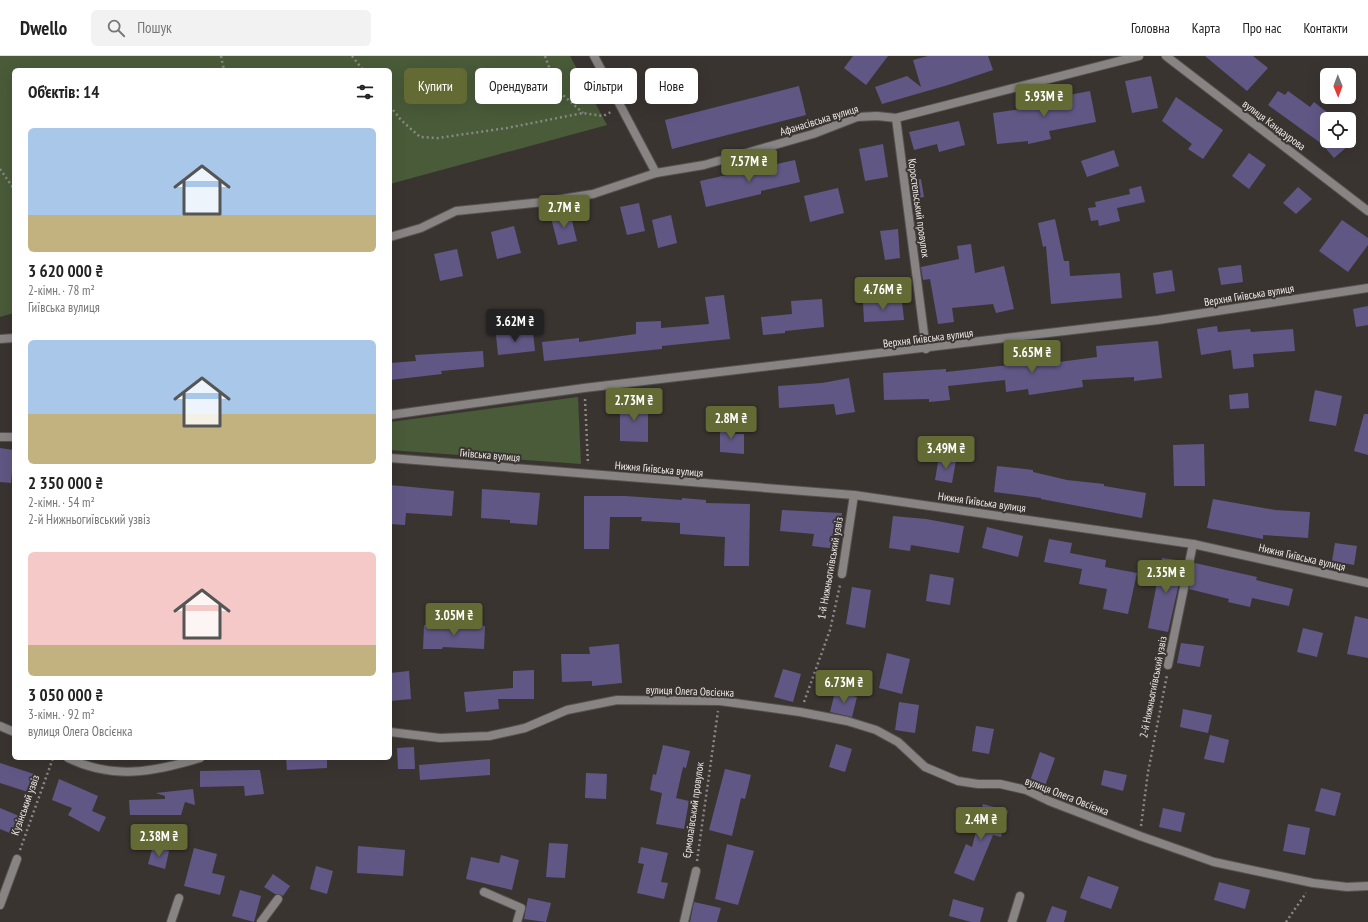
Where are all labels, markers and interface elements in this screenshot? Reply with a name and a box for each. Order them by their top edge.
search box [91,10,371,46]
text: Dwello [20,16,67,40]
icon: search [105,17,127,39]
text: Пошук [137,18,172,37]
text: Головна [1131,19,1170,37]
text: Карта [1192,19,1220,37]
text: Про нас [1242,19,1282,37]
text: Контакти [1304,19,1348,37]
chip: Купити [404,68,467,104]
chip: Орендувати [475,68,562,104]
chip: Фільтри [570,68,637,104]
chip: Нове [645,68,698,104]
north arrow [1320,68,1356,104]
map controls [1320,68,1356,148]
text: Об’єктів: 14 [28,81,99,103]
icon: filters [354,81,376,103]
pin: 5.93M ₴ [1007,84,1081,118]
text: 5.93M ₴ [1025,88,1063,105]
street label: вулиця Кандаурова [1240,97,1308,153]
street label: Афанасівська вулиця [778,101,860,139]
button: locate [1320,112,1356,148]
pin: 7.57M ₴ [712,149,786,183]
text: 7.57M ₴ [730,153,768,170]
icon: home [166,154,238,226]
street label: Коростельський провулок [905,158,933,259]
pin: 2.7M ₴ [531,195,597,229]
text: 2.7M ₴ [548,199,580,216]
text: 3 620 000 ₴ [28,260,103,282]
pin: 4.76M ₴ [846,277,920,311]
text: 4.76M ₴ [864,281,902,298]
street label: Верхня Гиївська вулиця [1203,281,1295,309]
text: 2-кімн. · 78 m² [28,282,95,299]
text: Гиївська вулиця [28,299,100,316]
pin: 3.62M ₴ [478,309,552,343]
text: 3.62M ₴ [496,313,534,330]
street label: Верхня Гиївська вулиця [882,326,974,350]
pin: 5.65M ₴ [995,340,1069,374]
text: 5.65M ₴ [1013,344,1051,361]
icon: home [166,366,238,438]
pin: 2.73M ₴ [597,388,671,422]
text: 2.73M ₴ [615,392,653,409]
pin: 2.8M ₴ [698,406,764,440]
text: 2.8M ₴ [715,410,747,427]
pin: 3.49M ₴ [909,436,983,470]
text: 3.49M ₴ [927,440,965,457]
street label: Гиївська вулиця [459,445,521,465]
street label: Нижня Гиївська вулиця [614,458,704,480]
text: 2 350 000 ₴ [28,472,103,494]
street label: Нижня Гиївська вулиця [937,489,1027,515]
text: 2-кімн. · 54 m² [28,494,95,511]
text: 2-й Нижньогиївський узвіз [28,511,150,528]
street label: 1-й Нижньогиївський узвіз [814,516,846,620]
street label: Нижня Гиївська вулиця [1257,540,1347,574]
pin: 2.35M ₴ [1129,560,1203,594]
text: 2.35M ₴ [1147,564,1185,581]
icon: home [166,578,238,650]
pin: 3.05M ₴ [417,603,491,637]
text: 3.05M ₴ [435,607,473,624]
street label: 2-й Нижньогиївський узвіз [1136,635,1170,739]
pin: 6.73M ₴ [807,670,881,704]
text: 6.73M ₴ [825,674,863,691]
street label: вулиця Олега Овсієнка [646,682,734,700]
text: 3 050 000 ₴ [28,684,103,706]
text: 3-кімн. · 92 m² [28,706,95,723]
text: вулиця Олега Овсієнка [28,723,132,740]
street label: Єрмолаївський провулок [679,760,707,859]
street label: Кузінський узвіз [8,773,42,837]
street label: вулиця Олега Овсієнка [1023,774,1111,818]
pin: 2.4M ₴ [948,807,1014,841]
text: 2.4M ₴ [965,811,997,828]
pin: 2.38M ₴ [122,824,196,858]
text: 2.38M ₴ [140,828,178,845]

